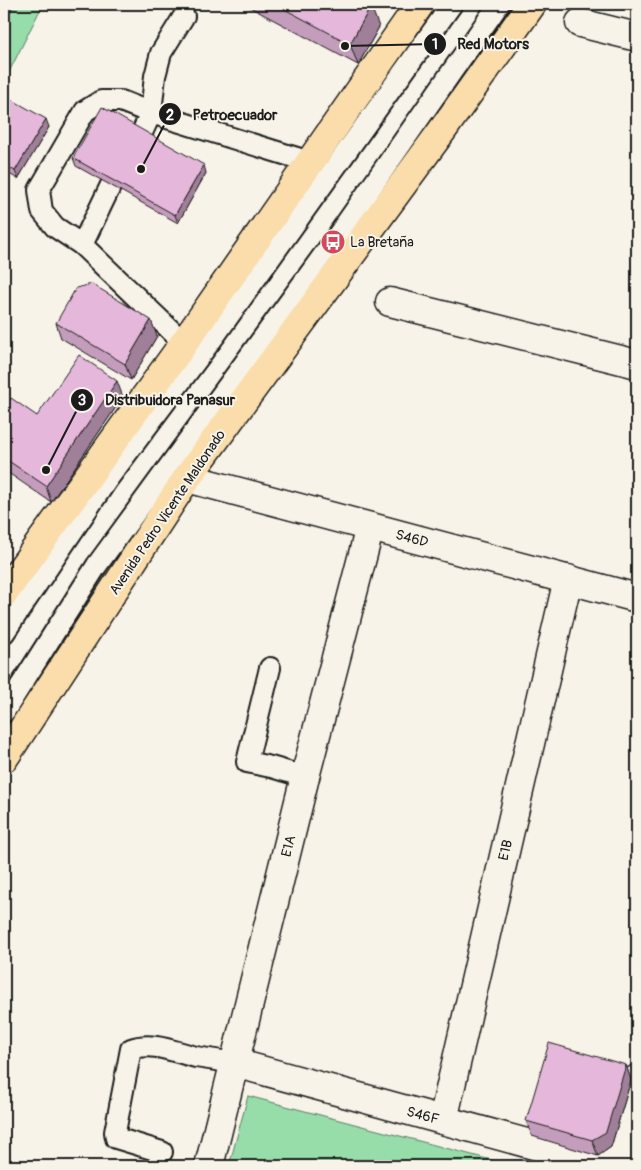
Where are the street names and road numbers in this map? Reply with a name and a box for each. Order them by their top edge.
street label: Avenida Pedro Vicente Maldonado [106,426,229,598]
street label: S46D [394,526,430,551]
street label: E1A [278,833,299,859]
street label: E1B [495,838,516,862]
street label: S46F [405,1103,441,1128]

